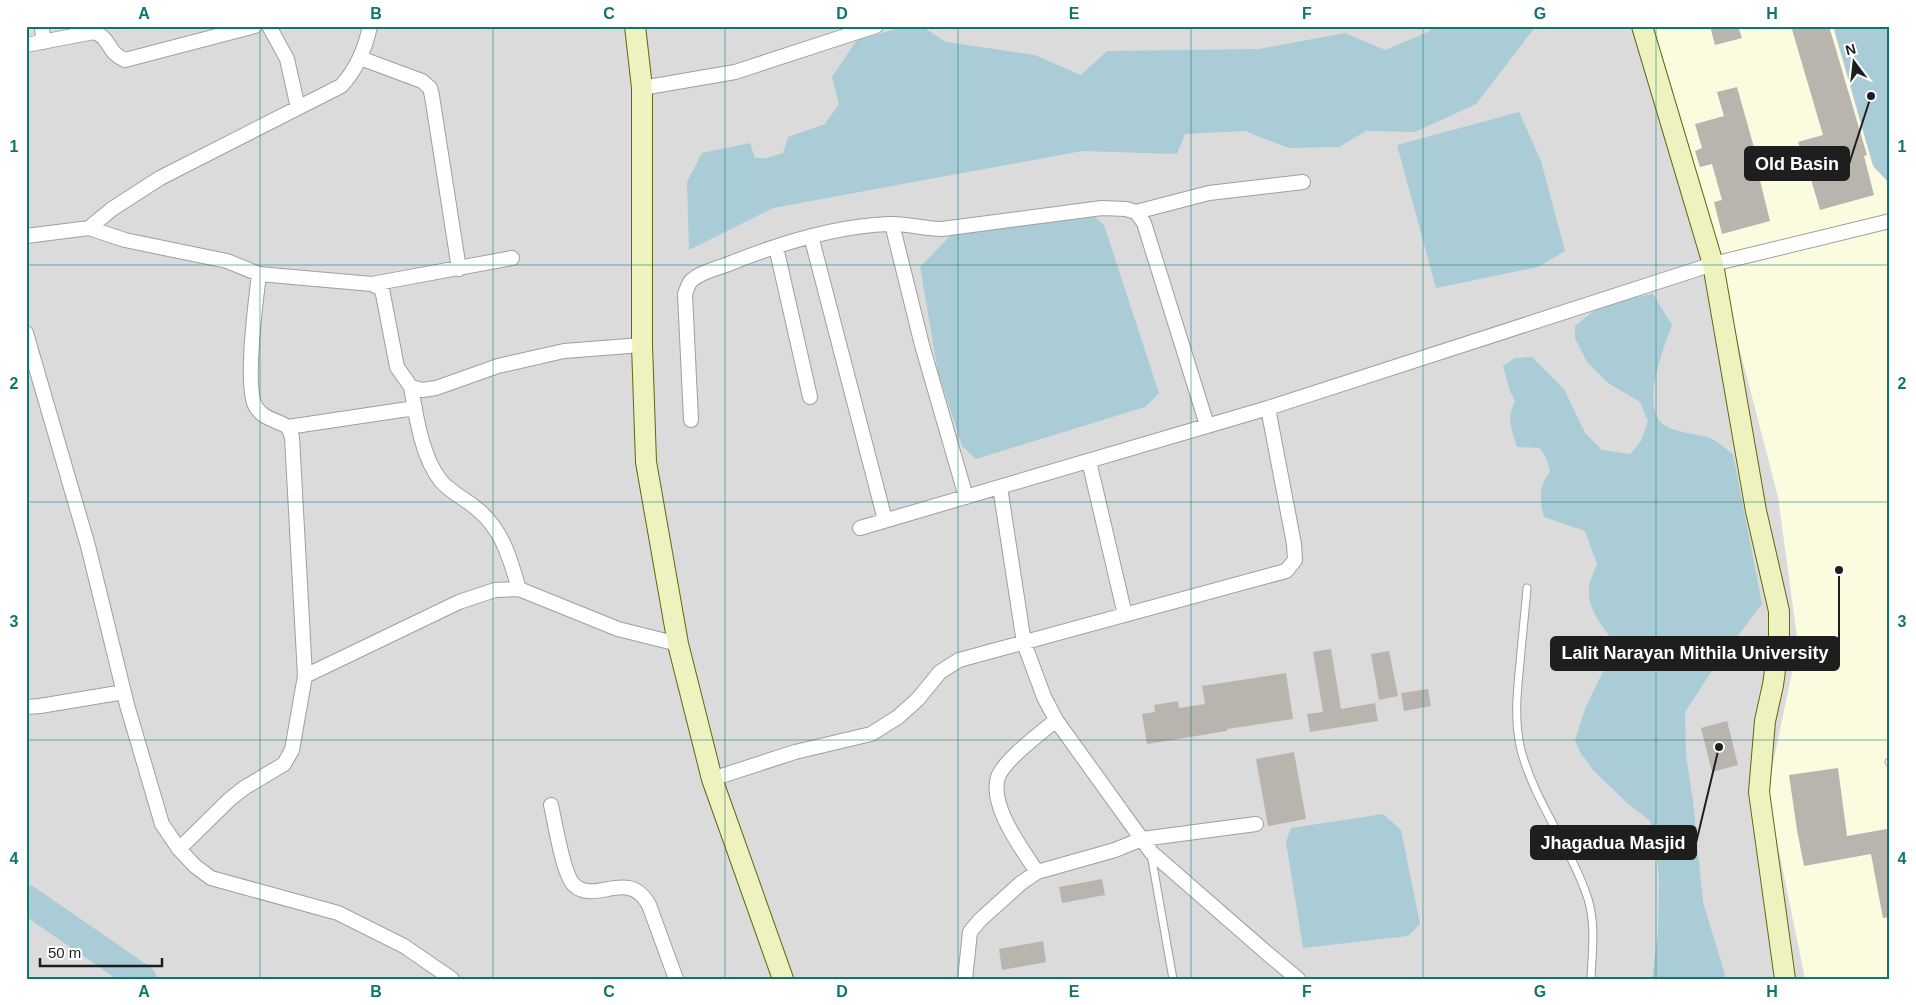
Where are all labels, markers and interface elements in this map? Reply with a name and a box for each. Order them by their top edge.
text: A [138,5,150,22]
text: B [370,5,382,22]
text: C [603,5,615,22]
text: D [836,5,848,22]
text: E [1069,5,1080,22]
text: F [1302,5,1312,22]
text: G [1534,5,1546,22]
text: H [1766,5,1778,22]
north arrow [1828,38,1878,88]
text: N [1844,40,1858,58]
text: 1 [10,138,19,155]
text: 1 [1898,138,1907,155]
callout: Old Basin [1745,147,1849,180]
text: Old Basin [1755,154,1839,174]
text: 2 [10,375,19,392]
text: 2 [1898,375,1907,392]
text: 3 [10,613,19,630]
text: 3 [1898,613,1907,630]
callout: Lalit Narayan Mithila University [1551,637,1839,670]
text: Lalit Narayan Mithila University [1561,643,1829,663]
callout: Jhagadua Masjid [1531,826,1696,859]
text: Jhagadua Masjid [1540,833,1686,853]
text: 4 [10,850,19,867]
text: 4 [1898,850,1907,867]
scale bar [40,935,162,967]
text: 50 m [48,944,81,961]
text: A [138,983,150,1000]
text: B [370,983,382,1000]
text: C [603,983,615,1000]
text: D [836,983,848,1000]
text: E [1069,983,1080,1000]
text: F [1302,983,1312,1000]
text: G [1534,983,1546,1000]
text: H [1766,983,1778,1000]

